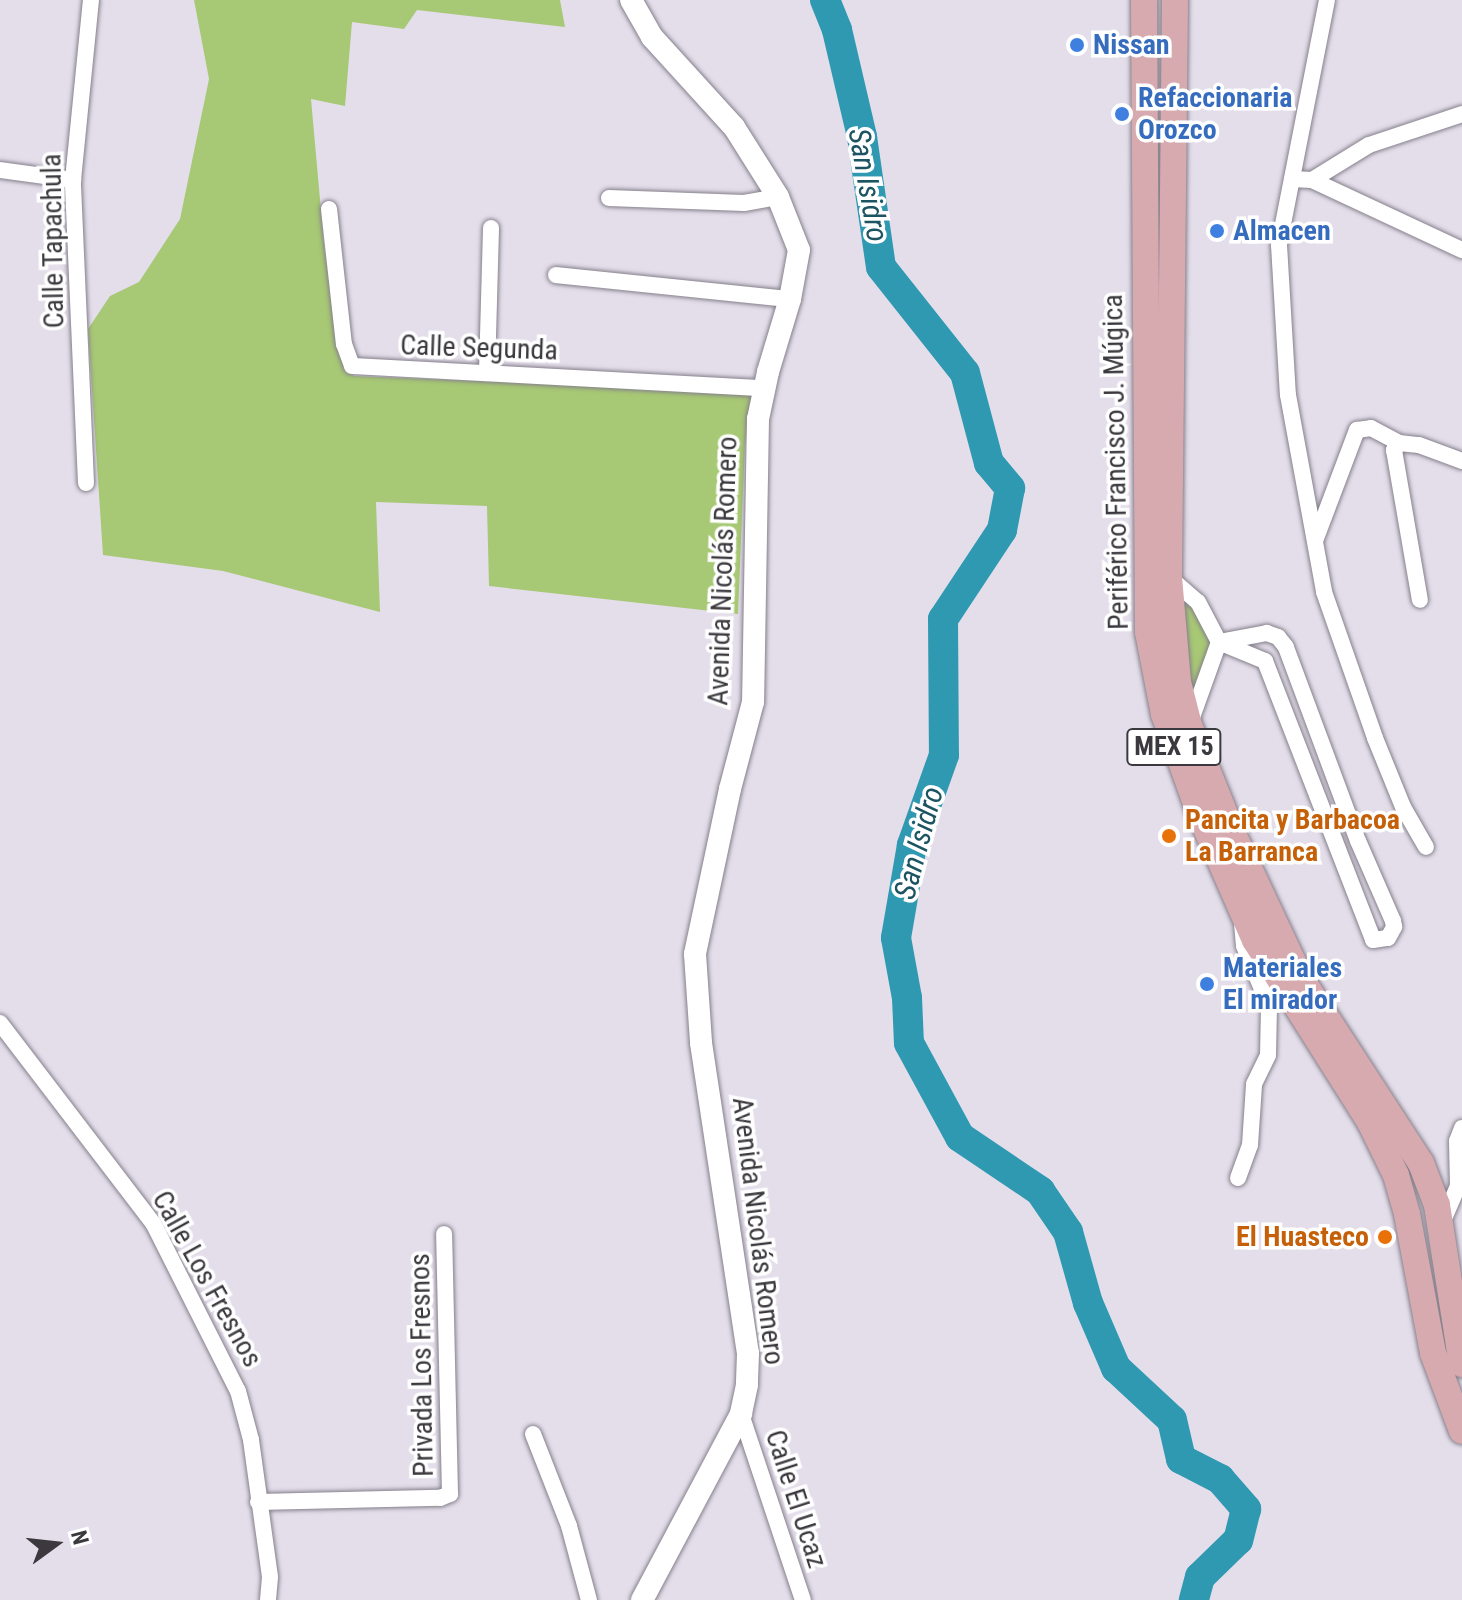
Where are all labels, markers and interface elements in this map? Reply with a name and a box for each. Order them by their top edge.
place label: Nissan [1093,28,1170,62]
marker: Nissan [1068,36,1086,54]
place label: Refaccionaria Orozco [1138,81,1292,147]
marker: Refaccionaria Orozco [1113,105,1131,123]
water label: San Isidro [840,125,896,245]
street label: Calle Tapachula [35,153,71,329]
place label: Almacen [1233,214,1331,248]
marker: Almacen [1208,222,1226,240]
street label: Periférico Francisco J. Múgica [1096,294,1136,630]
street label: Calle Segunda [400,328,558,368]
street label: Avenida Nicolás Romero [702,436,744,706]
road number: MEX 15 [1126,725,1222,769]
water label: San Isidro [887,783,951,903]
place label: Pancita y Barbacoa La Barranca [1185,803,1400,869]
marker: Pancita y Barbacoa La Barranca [1160,827,1178,845]
place label: Materiales El mirador [1223,951,1342,1017]
marker: Materiales El mirador [1198,975,1216,993]
street label: Avenida Nicolás Romero [725,1095,791,1367]
street label: Calle Los Fresnos [145,1185,269,1373]
place label: El Huasteco [1236,1220,1369,1254]
marker: El Huasteco [1376,1228,1394,1246]
street label: Privada Los Fresnos [403,1253,441,1477]
street label: Calle El Ucaz [758,1426,834,1572]
north arrow [16,1504,96,1584]
text: N [66,1528,93,1547]

